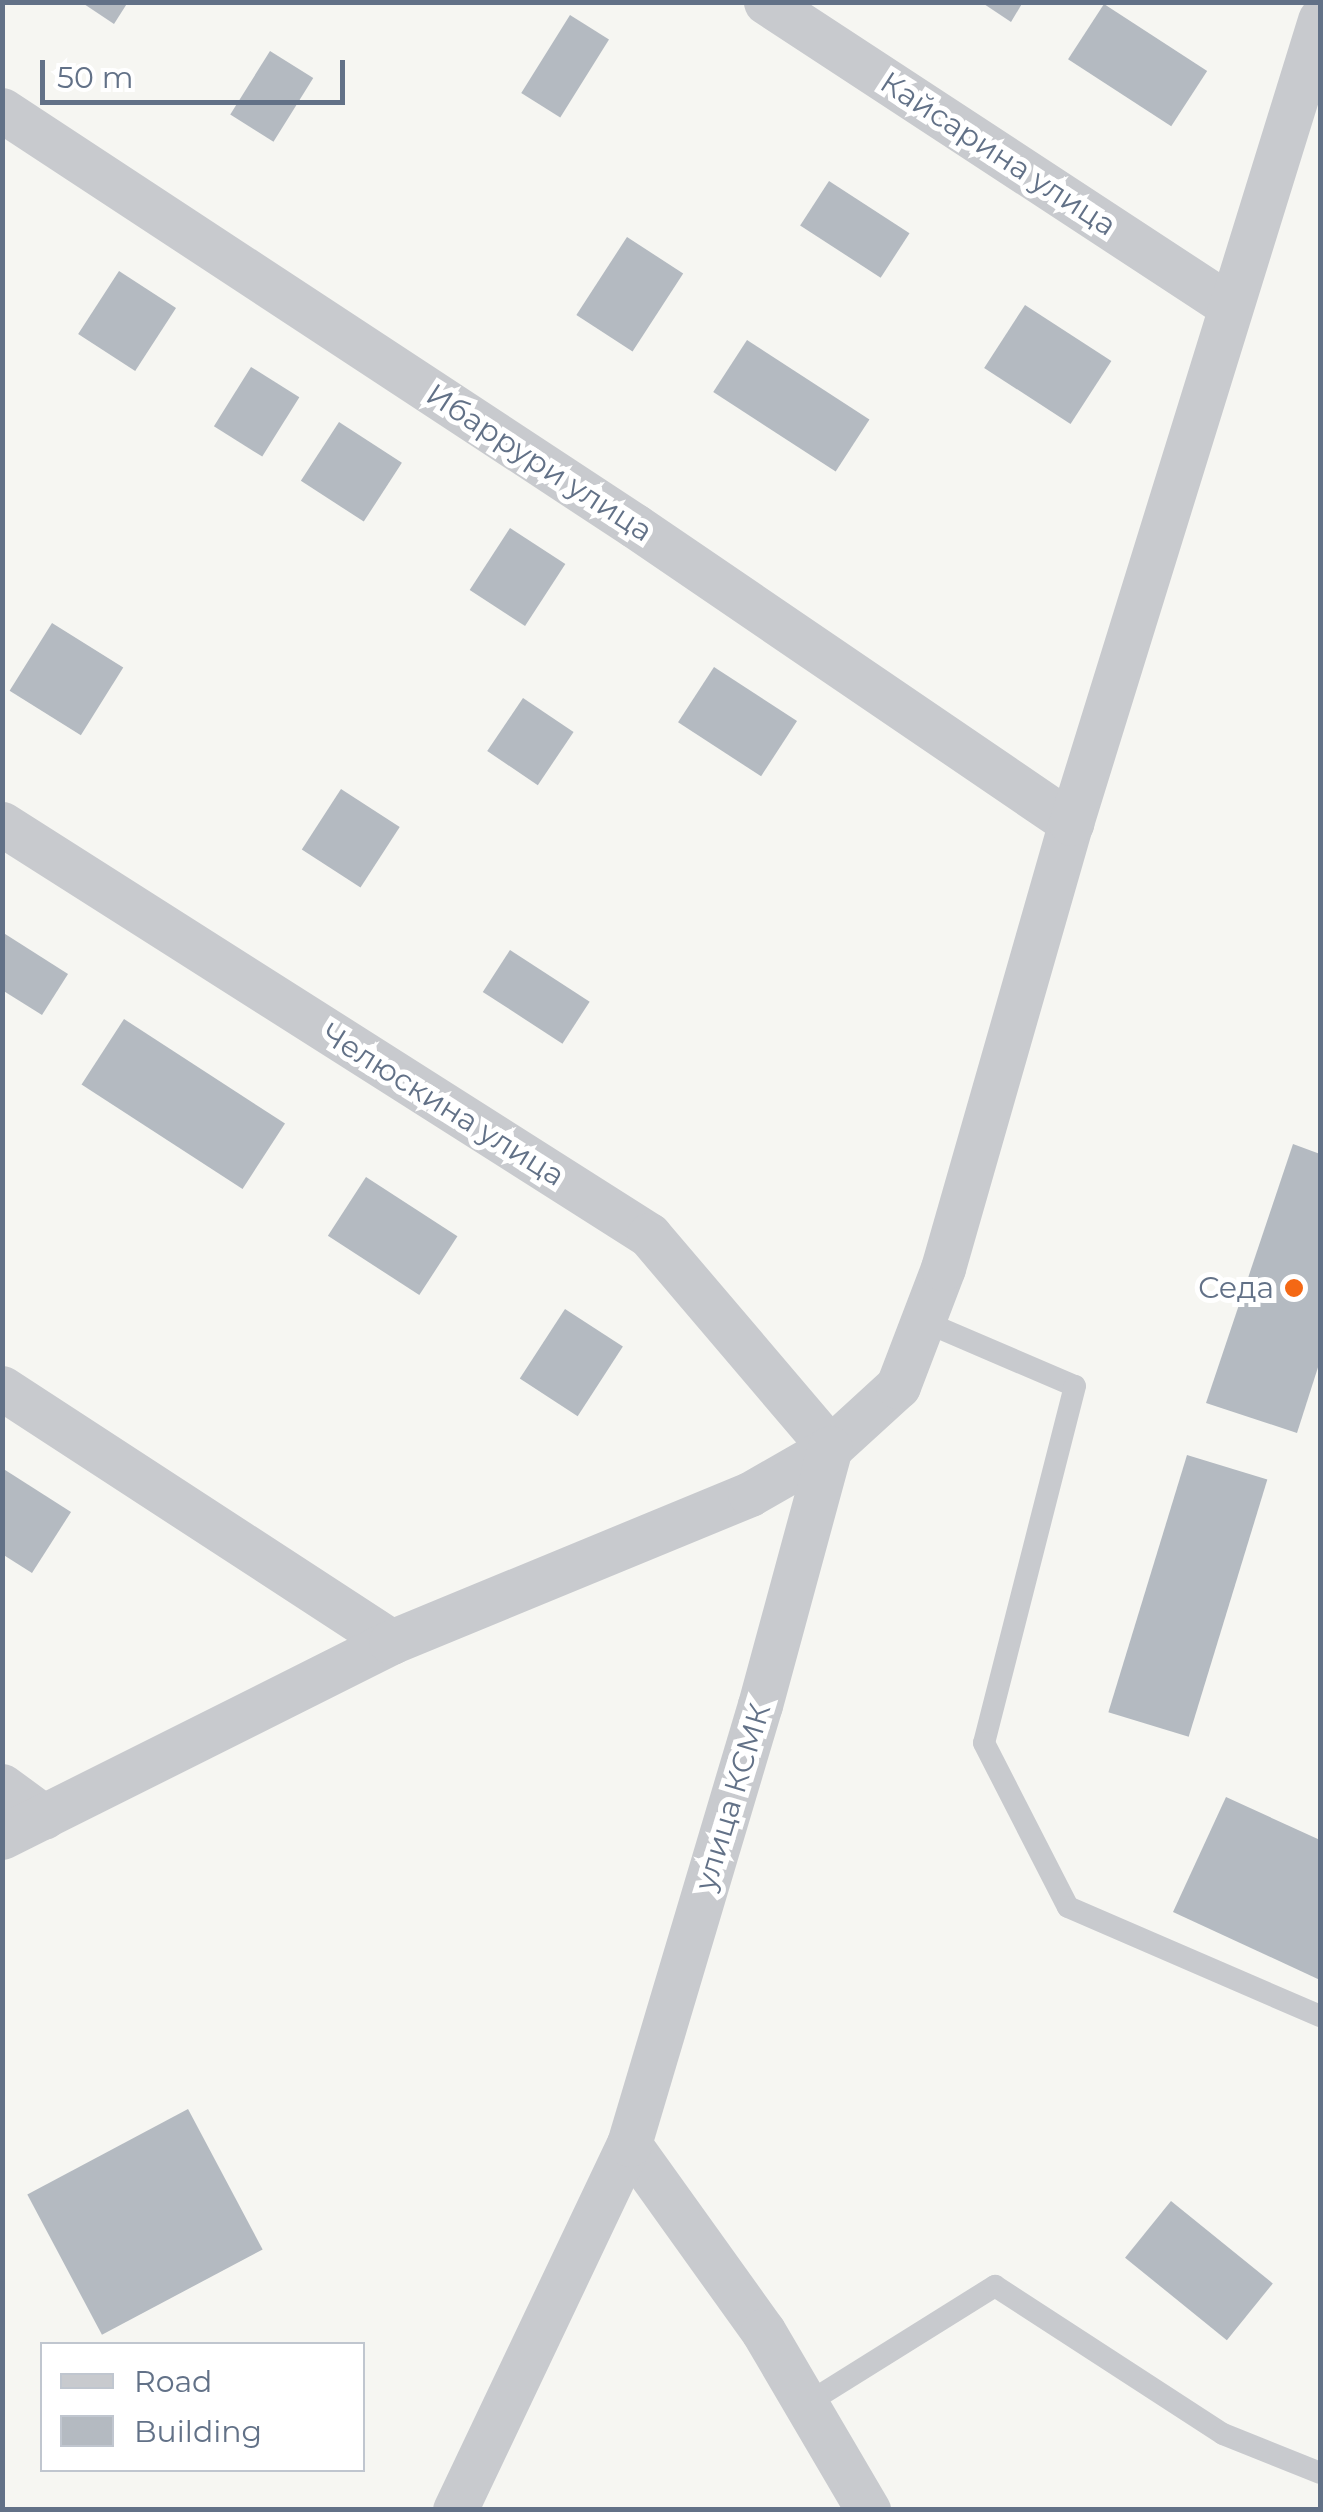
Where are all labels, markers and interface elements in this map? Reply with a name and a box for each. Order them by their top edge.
scale bar [45,40,350,102]
text: 50 m [57,59,134,96]
street label: Кайсарина улица [873,64,1123,244]
street label: Ибаррури улица [419,377,659,549]
street label: Челюскина улица [315,1016,571,1194]
place label: Седа [1198,1270,1274,1306]
marker: Седа [1283,1277,1305,1299]
street label: улица КСМК [688,1699,778,1895]
legend [40,2342,365,2472]
text: Road [134,2363,212,2400]
text: Building [134,2413,262,2450]

